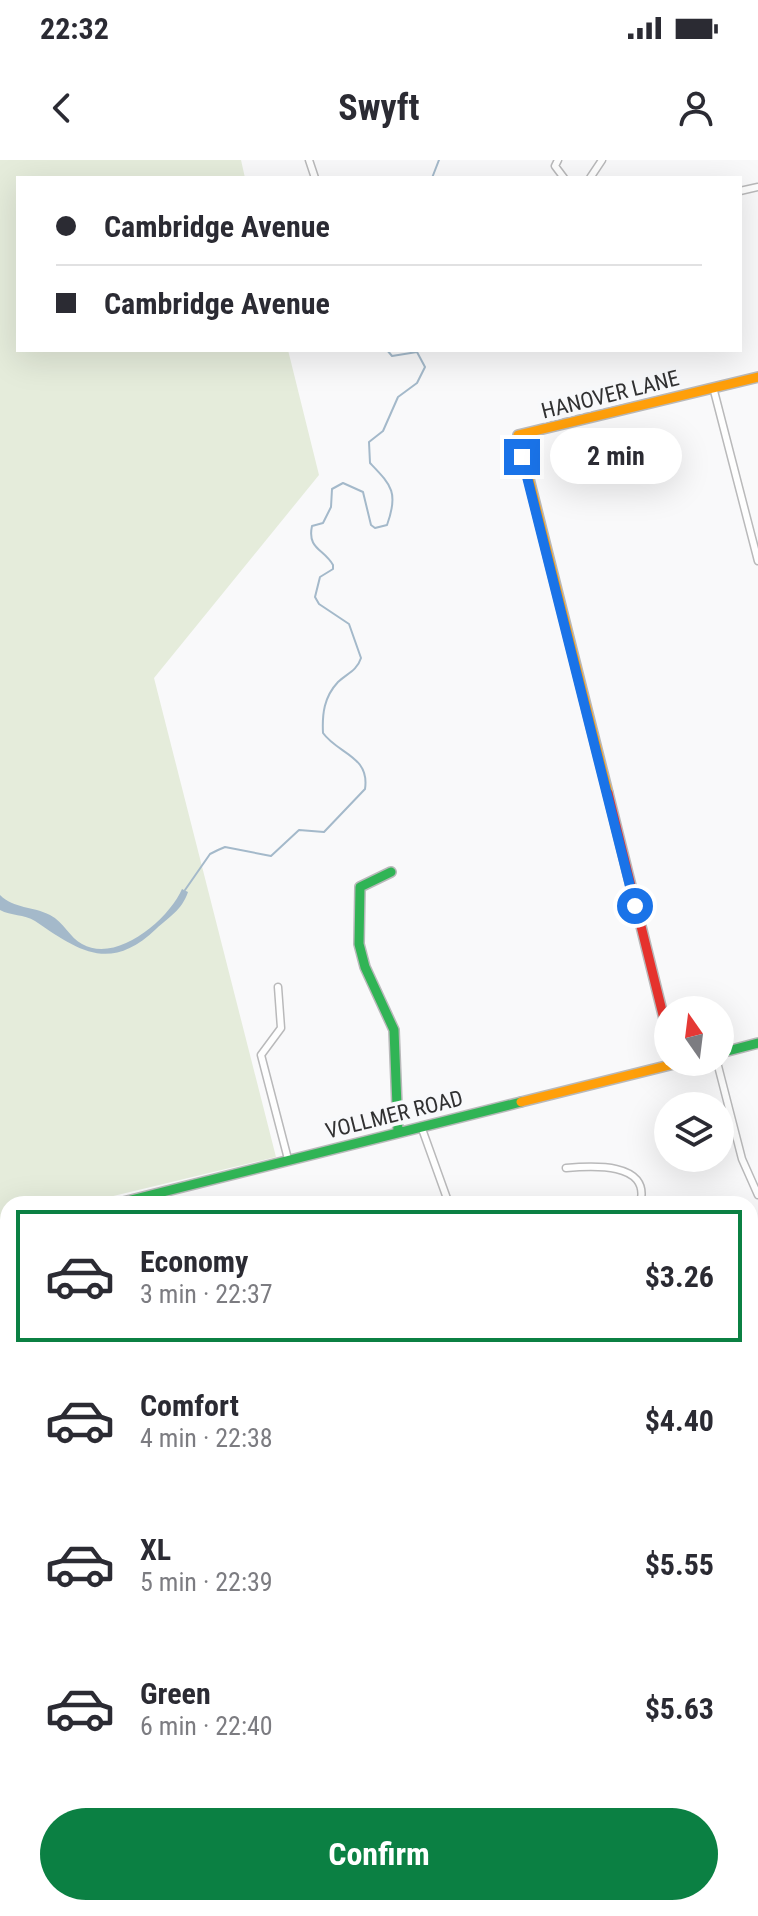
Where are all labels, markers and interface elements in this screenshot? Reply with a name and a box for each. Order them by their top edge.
text: 22:32 [40,11,109,46]
icon: back [40,86,84,130]
icon: person [674,86,718,130]
text: Swyft [338,87,420,129]
text: Cambridge Avenue [104,209,330,244]
text: Cambridge Avenue [104,286,330,321]
street label: HANOVER LANE [539,365,682,424]
callout: 2 min [550,429,682,485]
route end [504,439,540,475]
text: 2 min [587,441,645,471]
route start [617,888,653,924]
north arrow [654,996,734,1076]
map controls [654,996,734,1172]
street label: VOLLMER ROAD [323,1085,465,1144]
button: layers [654,1092,734,1172]
icon: car [44,1240,116,1312]
text: Economy [140,1244,248,1279]
text: $3.26 [645,1259,714,1294]
text: 3 min · 22:37 [140,1279,273,1309]
icon: car [44,1384,116,1456]
text: Comfort [140,1388,239,1423]
text: $4.40 [645,1403,714,1438]
text: 4 min · 22:38 [140,1423,273,1453]
icon: car [44,1528,116,1600]
text: XL [140,1532,171,1567]
text: $5.55 [645,1547,714,1582]
text: 5 min · 22:39 [140,1567,273,1597]
icon: car [44,1672,116,1744]
text: Green [140,1676,211,1711]
text: $5.63 [645,1691,714,1726]
text: 6 min · 22:40 [140,1711,273,1741]
button: Confirm [40,1808,718,1900]

